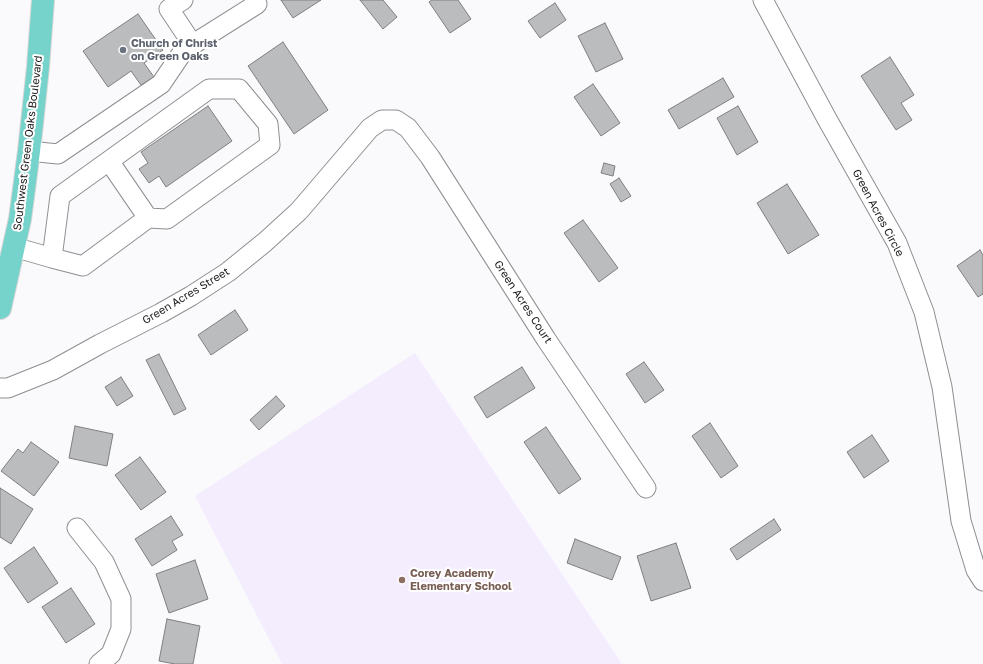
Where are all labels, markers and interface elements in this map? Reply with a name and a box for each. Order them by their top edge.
place label: Church of Christ on Green Oaks [131,37,217,63]
marker: Church of Christ on Green Oaks [118,45,128,55]
street label: Southwest Green Oaks Boulevard [11,55,45,231]
street label: Green Acres Circle [849,167,907,259]
street label: Green Acres Court [491,258,555,346]
street label: Green Acres Street [140,265,232,327]
place label: Corey Academy Elementary School [410,567,512,593]
marker: Corey Academy Elementary School [397,575,407,585]

